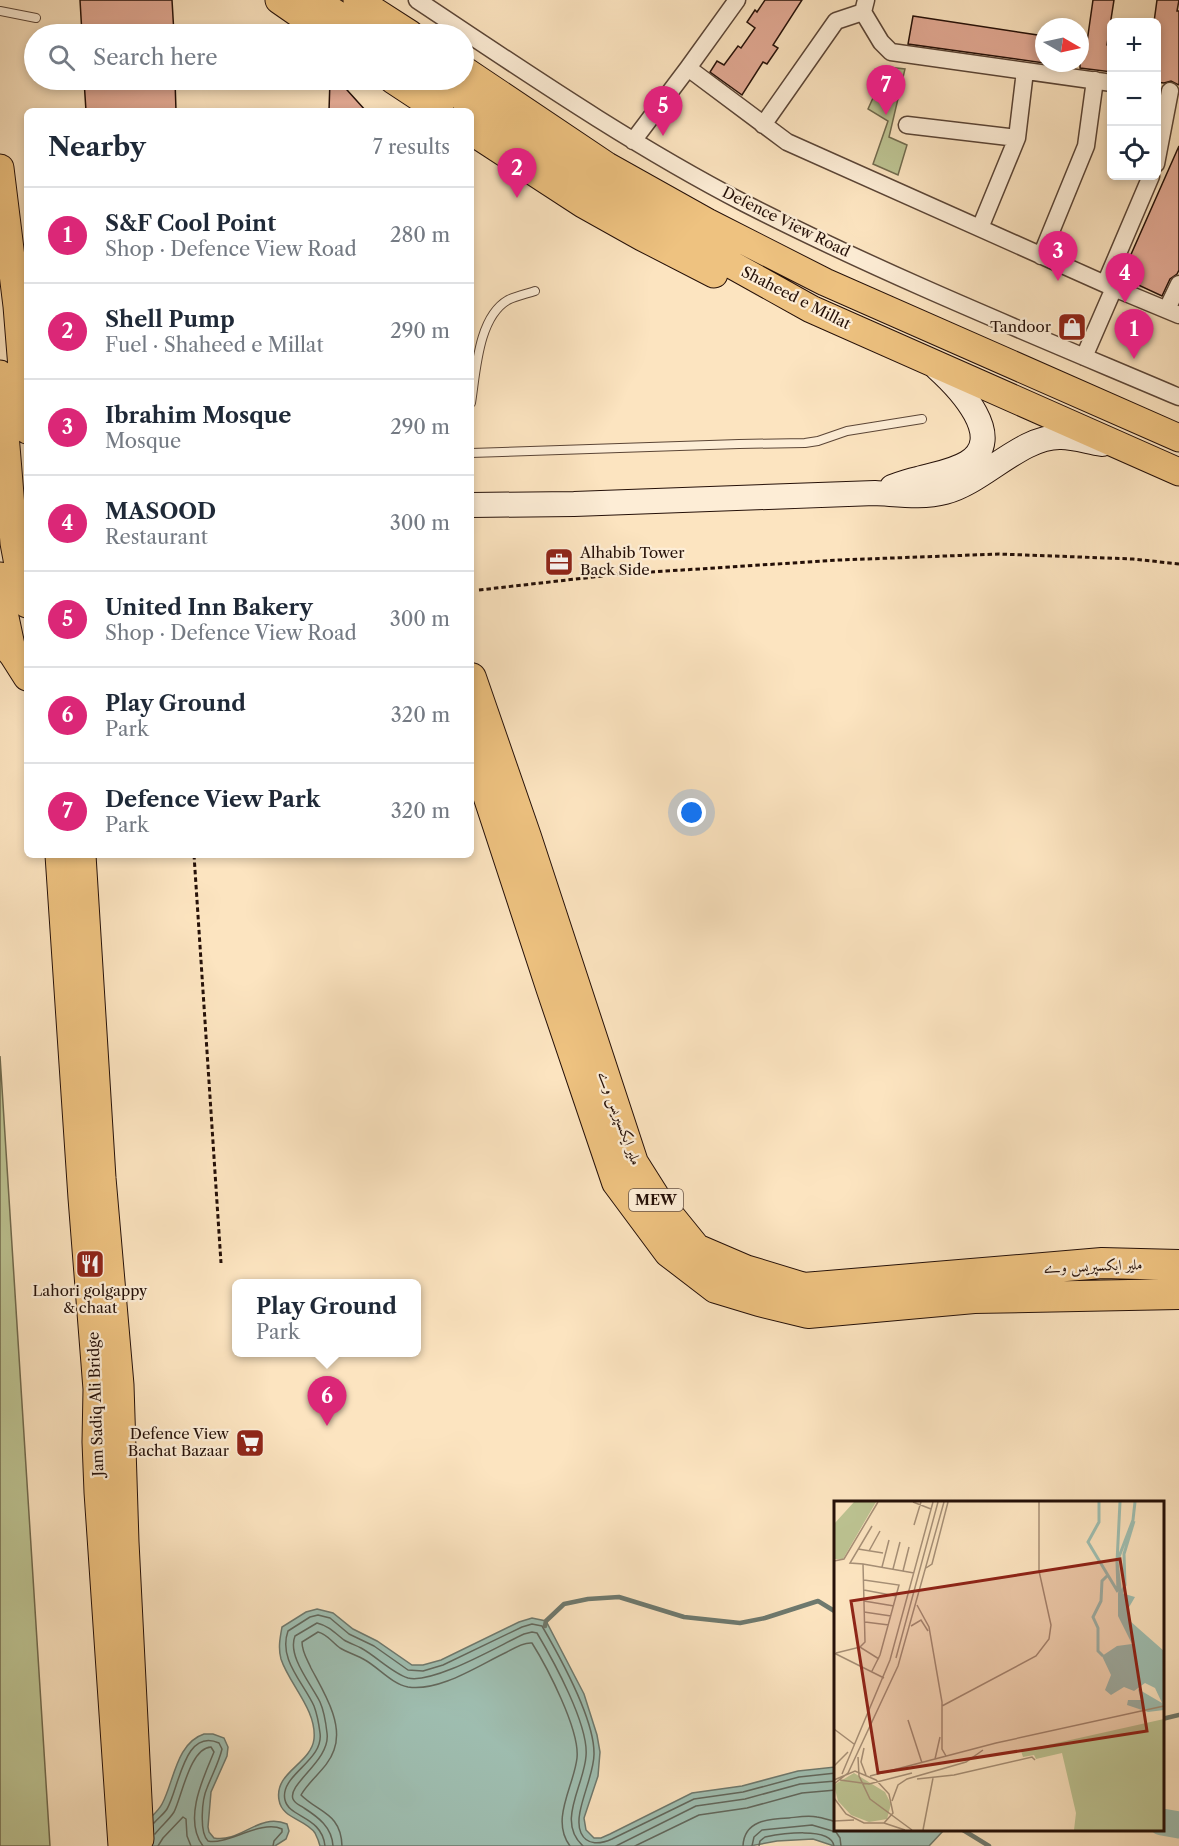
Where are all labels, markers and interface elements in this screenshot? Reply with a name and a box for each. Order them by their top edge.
north arrow [1035,18,1089,72]
map controls [1107,18,1161,180]
button: + [1107,18,1161,72]
search box [24,24,474,90]
icon: search [45,41,78,74]
text: Search here [93,44,218,71]
pin: 7 [866,66,906,115]
button: − [1107,72,1161,126]
pin: 5 [644,86,682,136]
button: locate [1107,126,1161,180]
text: Nearby [48,131,146,163]
text: 7 results [373,135,450,159]
pin: 2 [498,148,536,198]
street label: Defence View Road [719,182,853,261]
text: S&F Cool Point [105,210,276,237]
text: 1 [63,223,72,247]
text: 280 m [390,223,450,247]
pin: 3 [1038,232,1078,281]
text: Shop · Defence View Road [105,237,357,261]
pin: 4 [1106,254,1144,303]
street label: Shaheed e Millat [739,262,855,334]
text: Shell Pump [105,306,235,333]
pin: 1 [1114,310,1154,359]
shop icon: Tandoor [1056,311,1088,343]
place label: Tandoor [990,317,1052,336]
text: 2 [62,319,73,343]
text: 290 m [390,319,450,343]
text: Fuel · Shaheed e Millat [105,333,323,357]
text: Ibrahim Mosque [105,402,291,429]
text: 3 [62,415,73,439]
text: 290 m [390,415,450,439]
text: Mosque [105,429,181,453]
text: MASOOD [105,498,216,525]
text: 4 [62,511,73,535]
text: 300 m [390,511,450,535]
text: Restaurant [105,525,208,549]
place label: Alhabib Tower Back Side [579,543,685,579]
office icon: Alhabib Tower Back Side [543,546,575,578]
text: United Inn Bakery [105,594,313,621]
text: 5 [62,607,73,631]
text: 300 m [390,607,450,631]
text: Shop · Defence View Road [105,621,357,645]
text: Play Ground [105,690,246,717]
text: 6 [62,703,73,727]
text: 320 m [391,703,450,727]
text: Park [105,717,148,741]
text: Defence View Park [105,786,320,813]
your location [677,798,706,827]
text: 7 [62,799,73,823]
text: 320 m [391,799,450,823]
text: Park [105,813,148,837]
street label: ملیر ایکسپریس وے [594,1068,646,1168]
road number: MEW [629,1189,683,1211]
restaurant icon: Lahori golgappy & chaat [74,1248,106,1280]
street label: ملیر ایکسپریس وے [1043,1254,1143,1278]
popup [232,1279,421,1357]
place label: Lahori golgappy & chaat [33,1281,148,1317]
text: Play Ground [256,1293,397,1320]
text: Park [256,1320,299,1344]
street label: Jam Sadiq Ali Bridge [83,1331,108,1479]
pin: 6 [308,1376,346,1426]
place label: Defence View Bachat Bazaar [128,1424,230,1460]
supermarket icon: Defence View Bachat Bazaar [234,1427,266,1459]
inset map [834,1501,1164,1831]

